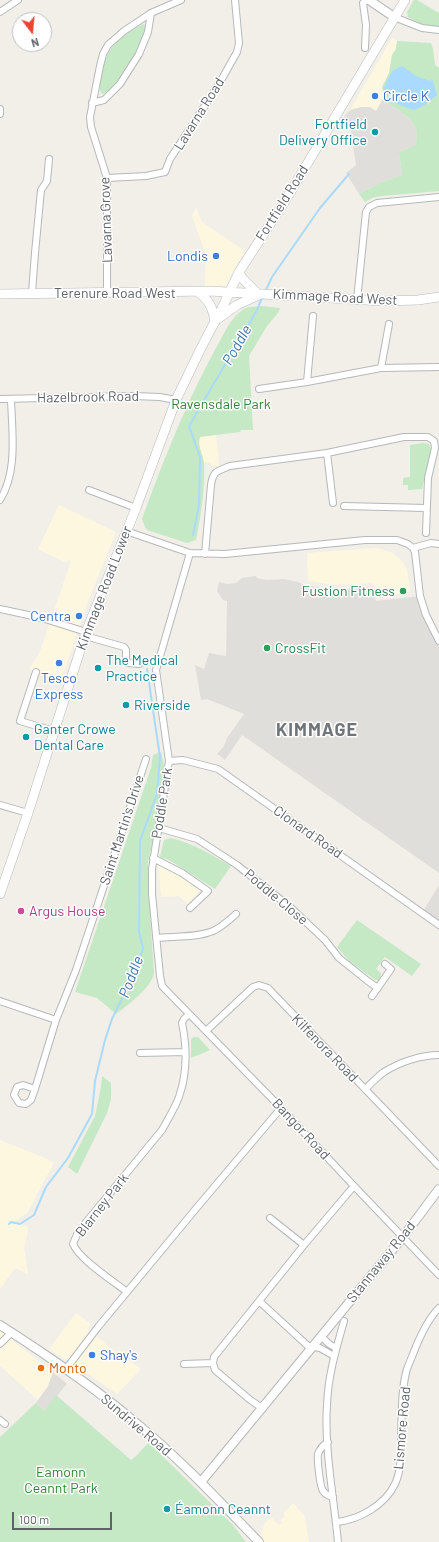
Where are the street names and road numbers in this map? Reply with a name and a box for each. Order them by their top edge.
street label: Lavarna Road [170,75,228,153]
street label: Fortfield Road [252,162,312,244]
street label: Lavarna Grove [96,177,116,263]
street label: Terenure Road West [54,285,176,301]
street label: Kimmage Road West [272,285,398,309]
street label: Hazelbrook Road [37,388,139,406]
street label: Kimmage Road Lower [73,524,135,652]
street label: Poddle Park [148,766,176,840]
street label: Saint Martin's Drive [96,773,148,887]
street label: Clonard Road [270,802,346,862]
street label: Poddle Close [241,866,311,928]
street label: Kilfenora Road [288,1010,362,1086]
street label: Bangor Road [268,1095,334,1163]
street label: Blarney Park [72,1170,132,1240]
street label: Stannaway Road [343,1218,419,1306]
street label: Lismore Road [390,1386,414,1470]
street label: Sundrive Road [97,1391,175,1459]

